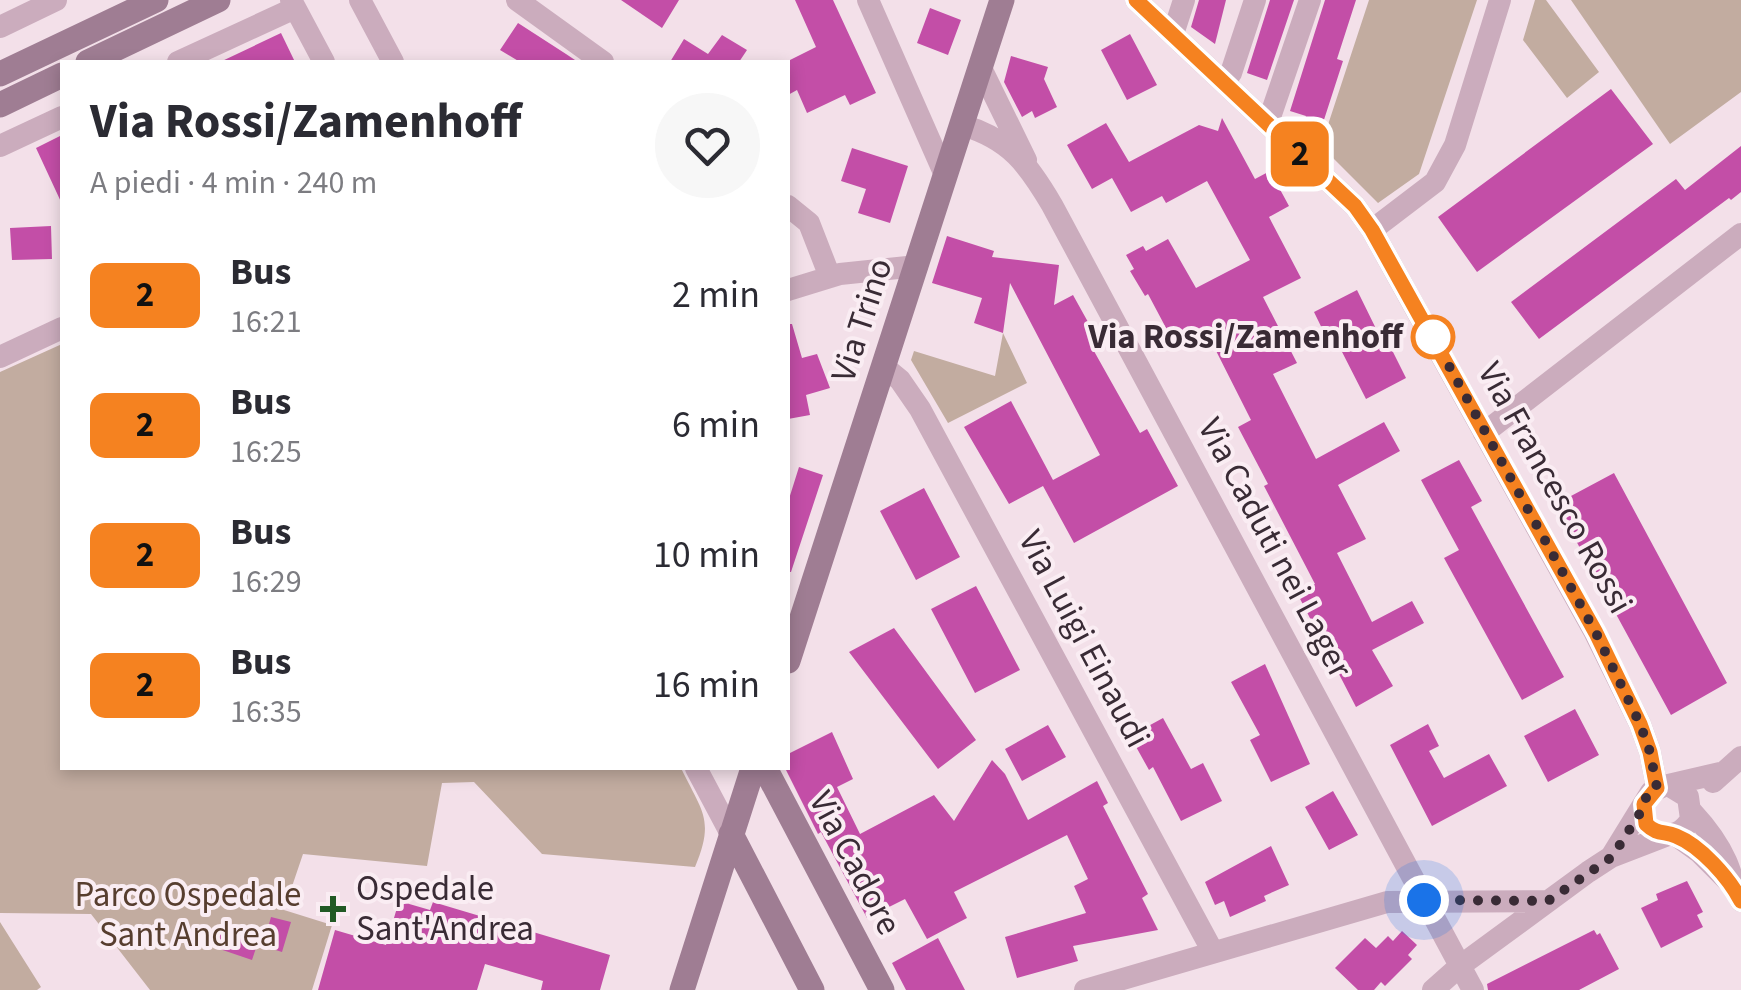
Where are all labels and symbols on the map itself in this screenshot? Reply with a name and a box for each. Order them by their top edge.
line badge: 2 [1268,122,1332,186]
street label: Via Trino [819,252,905,388]
place label: Via Rossi/Zamenhoff [1087,312,1405,362]
marker: Via Rossi/Zamenhoff [1412,316,1454,358]
street label: Via Francesco Rossi [1465,353,1645,623]
street label: Via Caduti nei Lager [1185,409,1365,688]
street label: Via Luigi Einaudi [1006,521,1162,757]
street label: Via Cadore [796,782,914,944]
place label: Ospedale Sant'Andrea [356,864,534,954]
park label: Parco Ospedale Sant Andrea [75,870,301,960]
your location [1399,875,1449,925]
marker: Ospedale Sant'Andrea [320,896,346,922]

